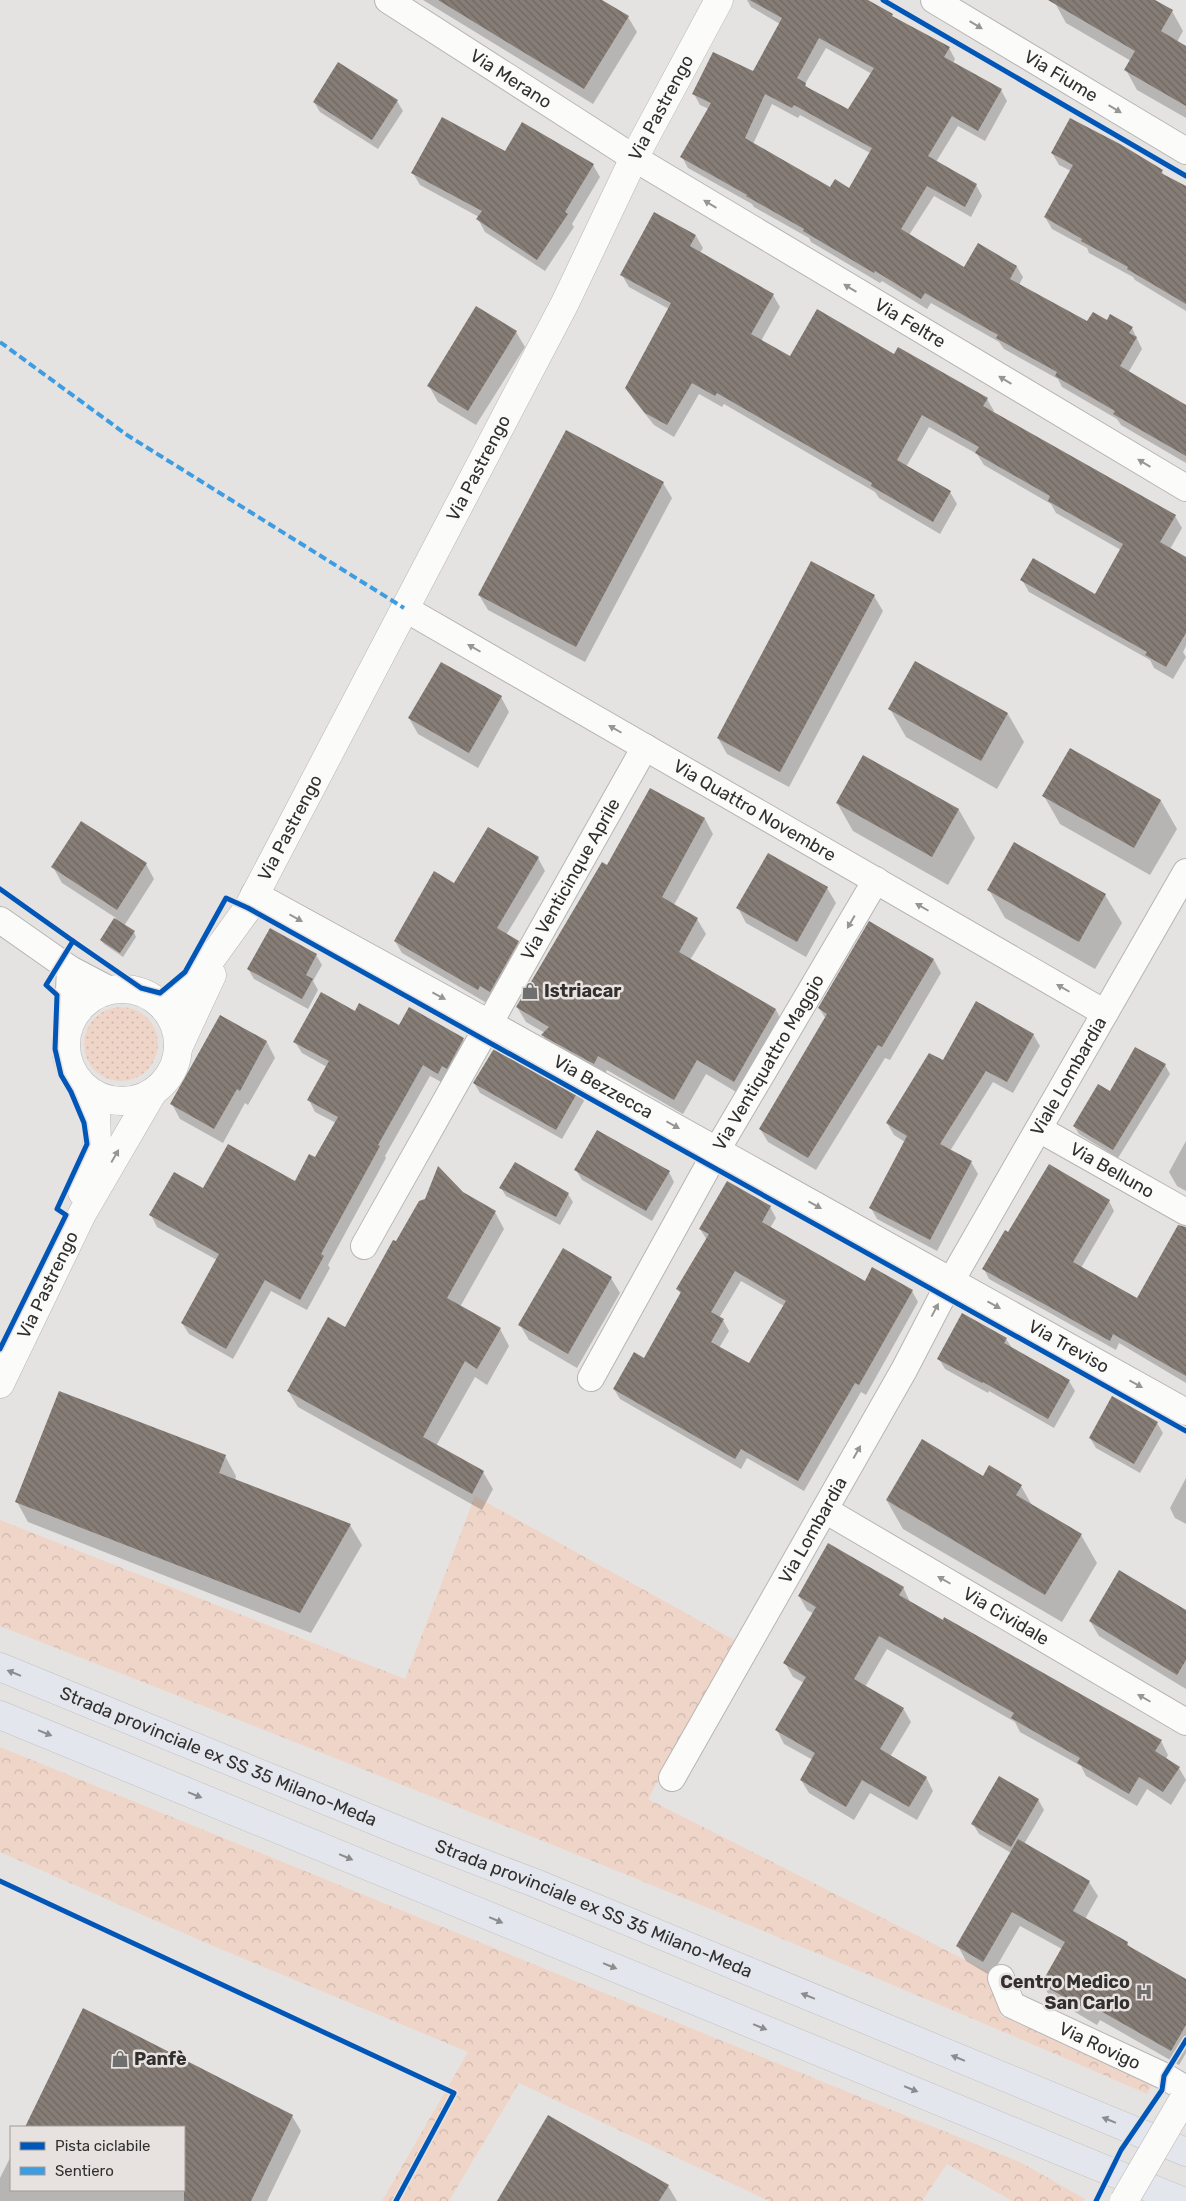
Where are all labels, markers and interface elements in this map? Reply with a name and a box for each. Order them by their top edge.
one-way arrow [969,21,982,30]
street label: Via Merano [466,45,556,113]
street label: Via Fiume [1020,45,1102,107]
street label: Via Pastrengo [624,51,698,164]
one-way arrow [1109,104,1122,113]
one-way arrow [704,200,717,209]
one-way arrow [843,283,856,292]
street label: Via Feltre [870,293,950,353]
one-way arrow [998,375,1011,384]
street label: Via Pastrengo [442,411,515,525]
one-way arrow [1137,459,1152,467]
one-way arrow [467,644,480,653]
one-way arrow [608,725,621,734]
street label: Via Quattro Novembre [669,755,840,866]
street label: Via Pastrengo [253,771,327,885]
street label: Via Venticinque Aprile [516,794,625,964]
one-way arrow [915,902,929,911]
one-way arrow [289,914,304,922]
one-way arrow [847,916,856,929]
street label: Via Ventiquattro Maggio [708,971,829,1155]
place label: Istriacar [544,980,622,1002]
shop icon: Istriacar [520,981,540,1001]
one-way arrow [1056,984,1069,993]
one-way arrow [432,992,446,1000]
street label: Viale Lombardia [1026,1013,1111,1140]
street label: Via Bezzecca [550,1050,657,1123]
one-way arrow [666,1121,680,1130]
street label: Via Belluno [1066,1138,1158,1203]
one-way arrow [111,1150,120,1163]
one-way arrow [807,1201,822,1209]
street label: Via Pastrengo [13,1228,83,1342]
one-way arrow [987,1301,1000,1310]
one-way arrow [931,1302,939,1317]
street label: Via Treviso [1024,1315,1113,1378]
one-way arrow [1129,1380,1143,1388]
one-way arrow [853,1446,862,1459]
street label: Via Lombardia [774,1473,852,1587]
one-way arrow [937,1575,950,1584]
street label: Via Cividale [959,1582,1053,1650]
one-way arrow [7,1668,21,1676]
street label: Strada provinciale ex SS 35 Milano-Meda [57,1682,380,1831]
one-way arrow [1137,1693,1150,1702]
one-way arrow [38,1730,52,1738]
one-way arrow [188,1792,203,1799]
street label: Strada provinciale ex SS 35 Milano-Meda [432,1835,756,1983]
one-way arrow [339,1853,354,1861]
one-way arrow [489,1916,503,1924]
one-way arrow [603,1962,618,1970]
place label: Centro Medico San Carlo [1000,1971,1130,2014]
hospital icon: Centro Medico San Carlo [1134,1982,1154,2002]
one-way arrow [801,1992,815,2000]
street label: Via Rovigo [1055,2017,1144,2074]
one-way arrow [753,2023,768,2031]
place label: Panfè [134,2048,187,2070]
shop icon: Panfè [110,2049,130,2069]
one-way arrow [951,2054,965,2062]
one-way arrow [904,2085,918,2093]
one-way arrow [1101,2116,1116,2123]
legend [10,2126,185,2191]
text: Pista ciclabile [55,2137,150,2155]
text: Sentiero [55,2162,114,2180]

